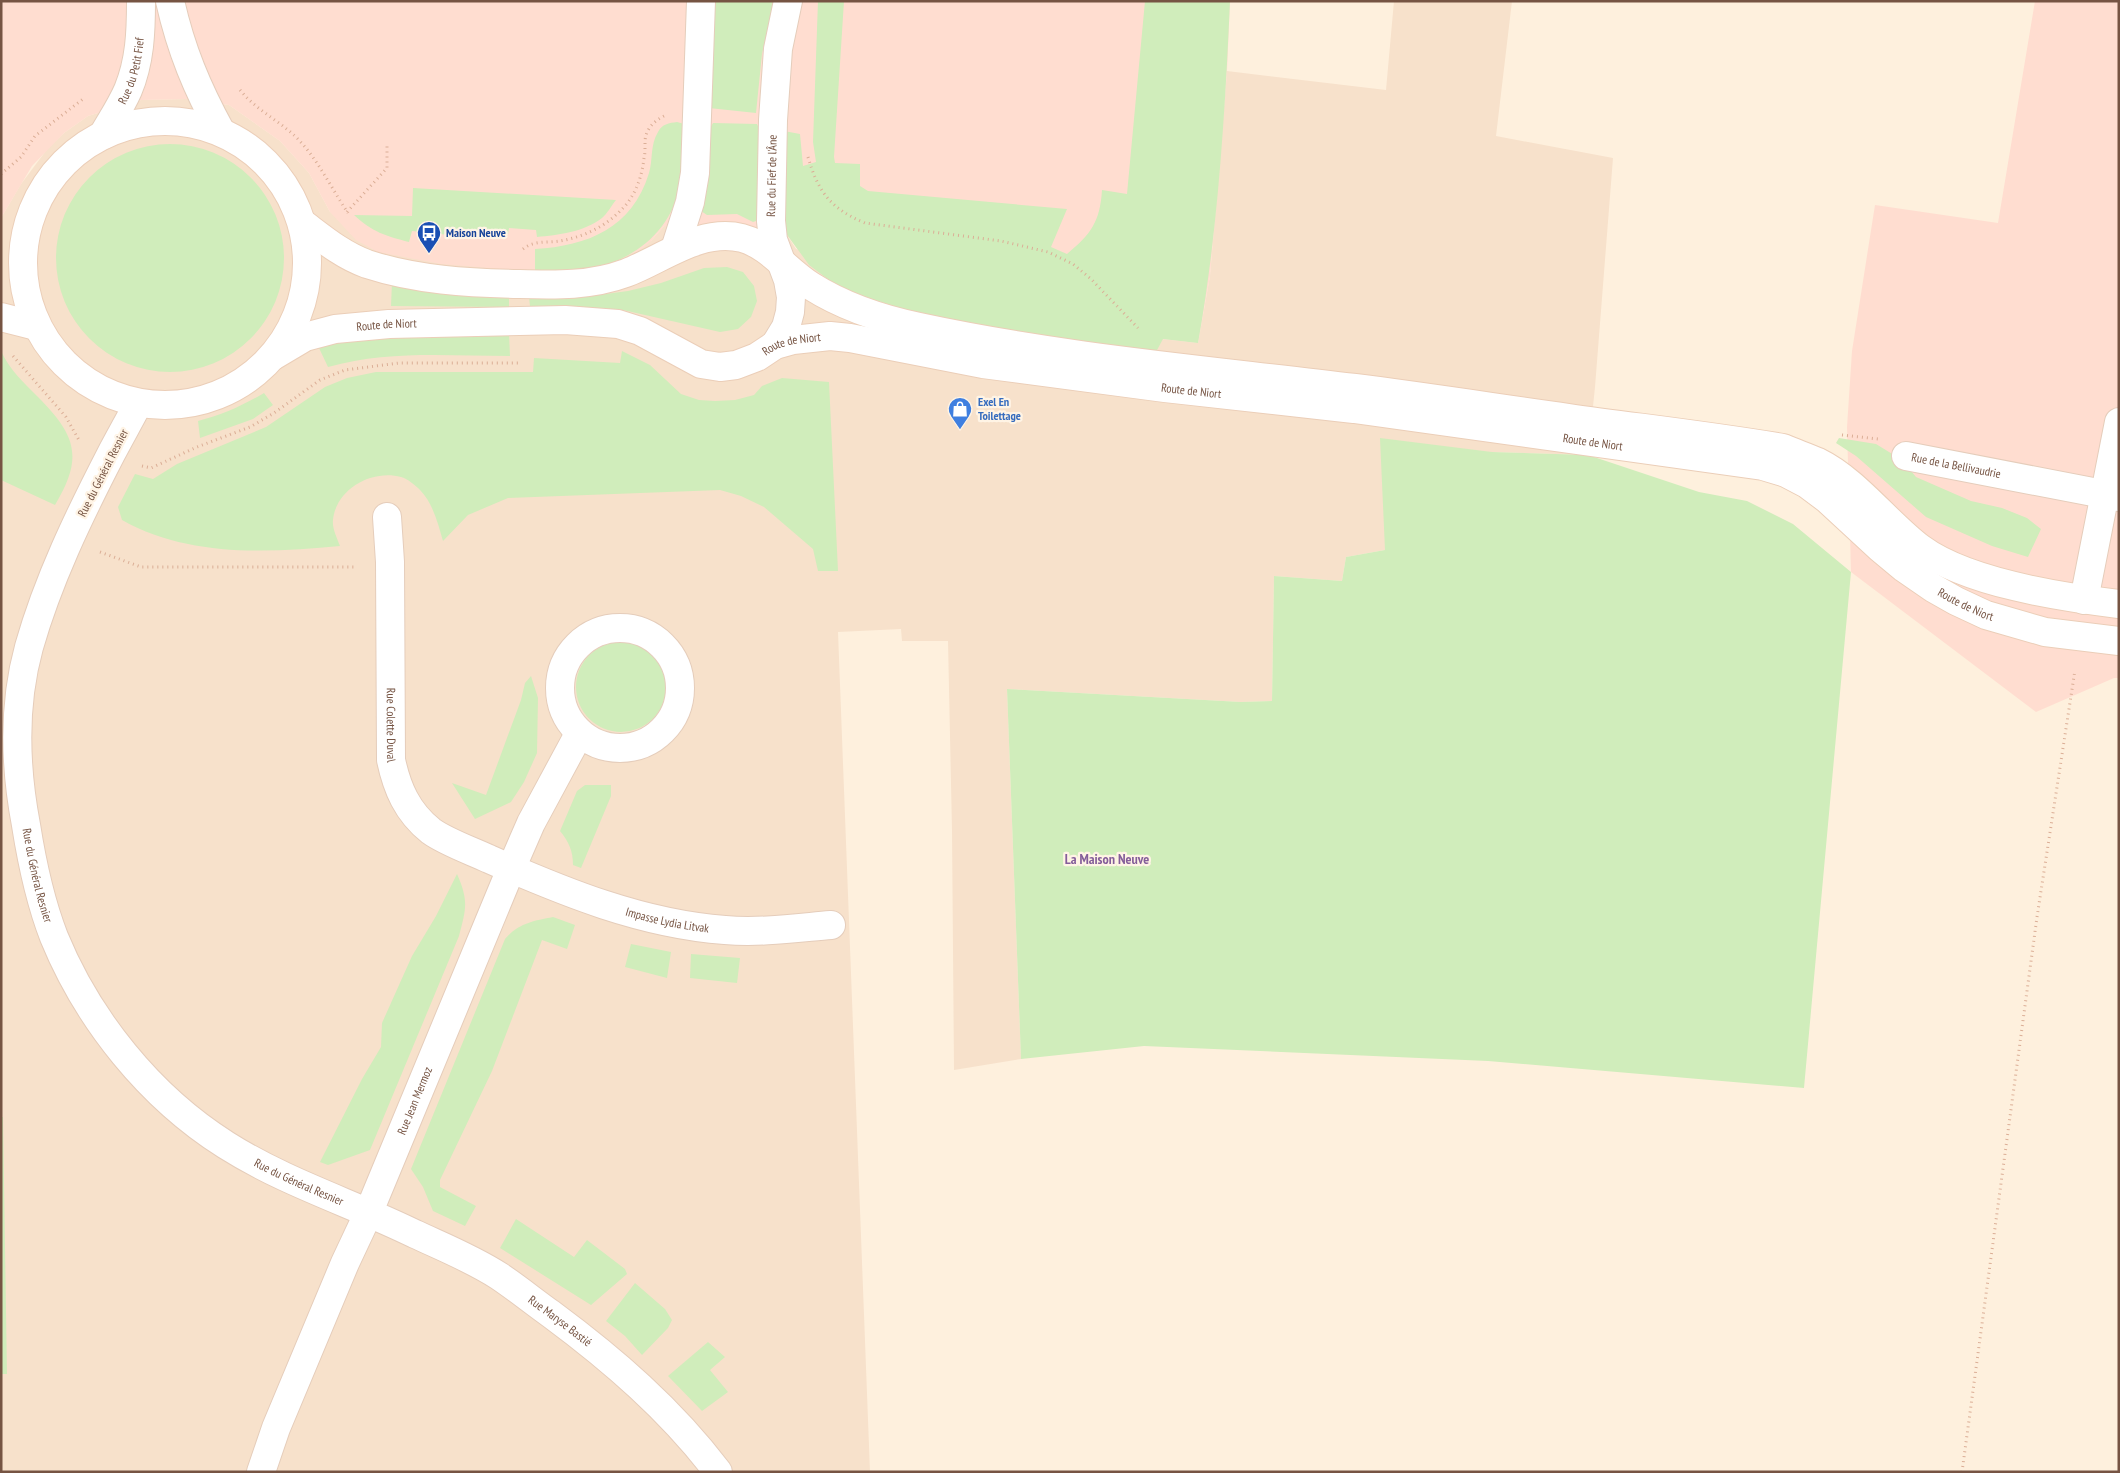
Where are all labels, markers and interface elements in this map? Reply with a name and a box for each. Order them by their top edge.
street label: Rue du Petit Fief [114,36,147,107]
street label: Rue du Fief de l'Âne [763,135,780,217]
bus stop icon: Maison Neuve [416,220,442,254]
place label: Maison Neuve [446,225,506,240]
street label: Route de Niort [356,315,418,334]
street label: Route de Niort [759,329,822,358]
street label: Route de Niort [1160,380,1223,401]
place label: Exel En Toilettage [978,394,1021,423]
shop icon: Exel En Toilettage [947,396,973,430]
street label: Rue du Général Resnier [74,426,131,519]
street label: Route de Niort [1562,430,1624,453]
street label: Rue de la Bellivaudrie [1910,449,2002,481]
street label: Route de Niort [1935,584,1996,624]
street label: Rue Colette Duval [384,688,399,764]
street label: Rue du Général Resnier [20,827,56,925]
district label: La Maison Neuve [1065,850,1149,868]
street label: Impasse Lydia Litvak [624,904,710,936]
street label: Rue Jean Mermoz [394,1064,435,1137]
street label: Rue du Général Resnier [252,1155,347,1209]
street label: Rue Maryse Bastié [526,1292,595,1350]

